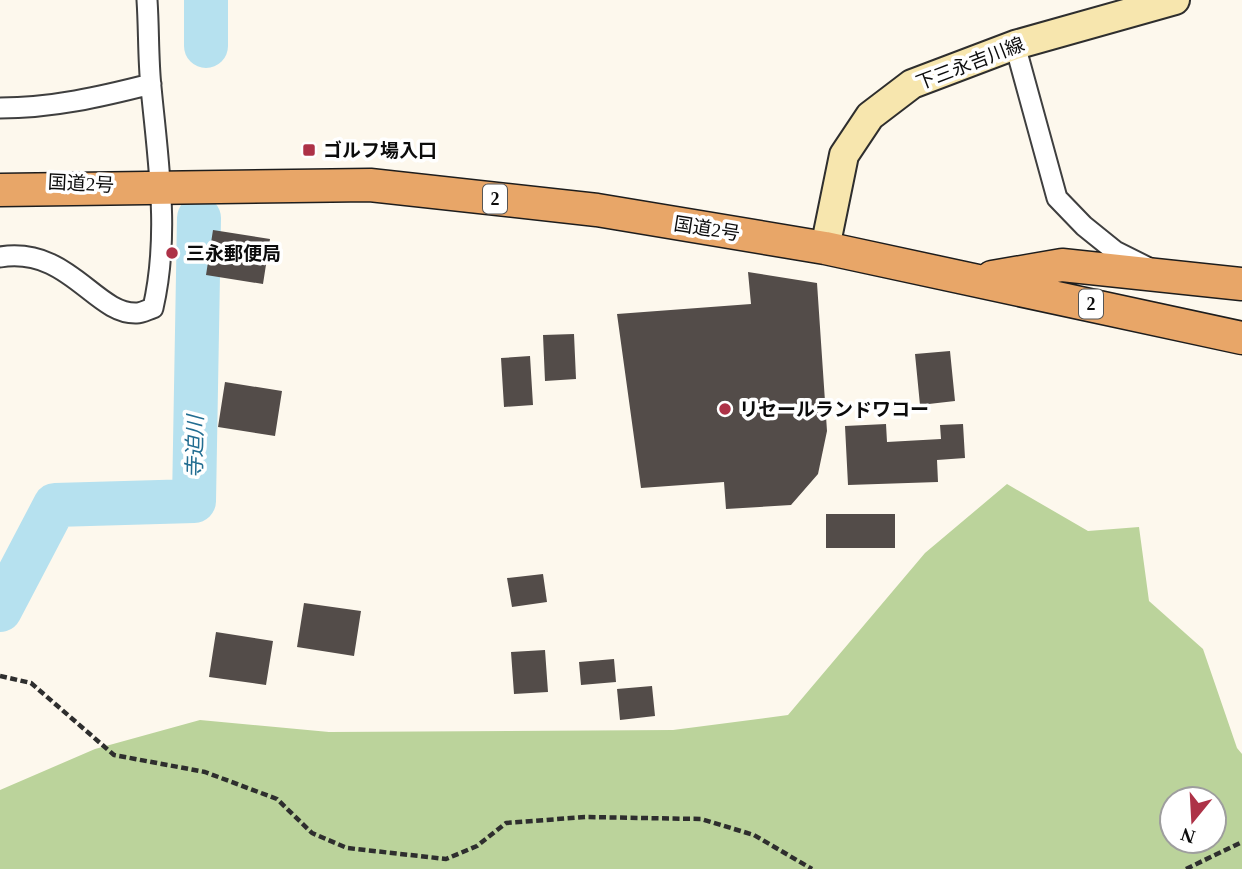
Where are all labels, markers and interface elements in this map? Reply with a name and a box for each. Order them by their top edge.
street label: 下三永吉川線 [913,33,1027,94]
place label: ゴルフ場入口 [323,140,437,161]
marker: ゴルフ場入口 [301,142,317,158]
street label: 国道2号 [47,171,115,196]
road number: 2 [483,184,507,214]
street label: 国道2号 [672,213,741,244]
place label: 三永郵便局 [186,243,281,264]
marker: 三永郵便局 [164,245,180,261]
road number: 2 [1079,290,1103,318]
place label: リセールランドワコー [739,399,929,420]
marker: リセールランドワコー [717,401,733,417]
water label: 寺迫川 [182,413,208,479]
north arrow [1158,785,1228,855]
text: N [1178,824,1198,848]

